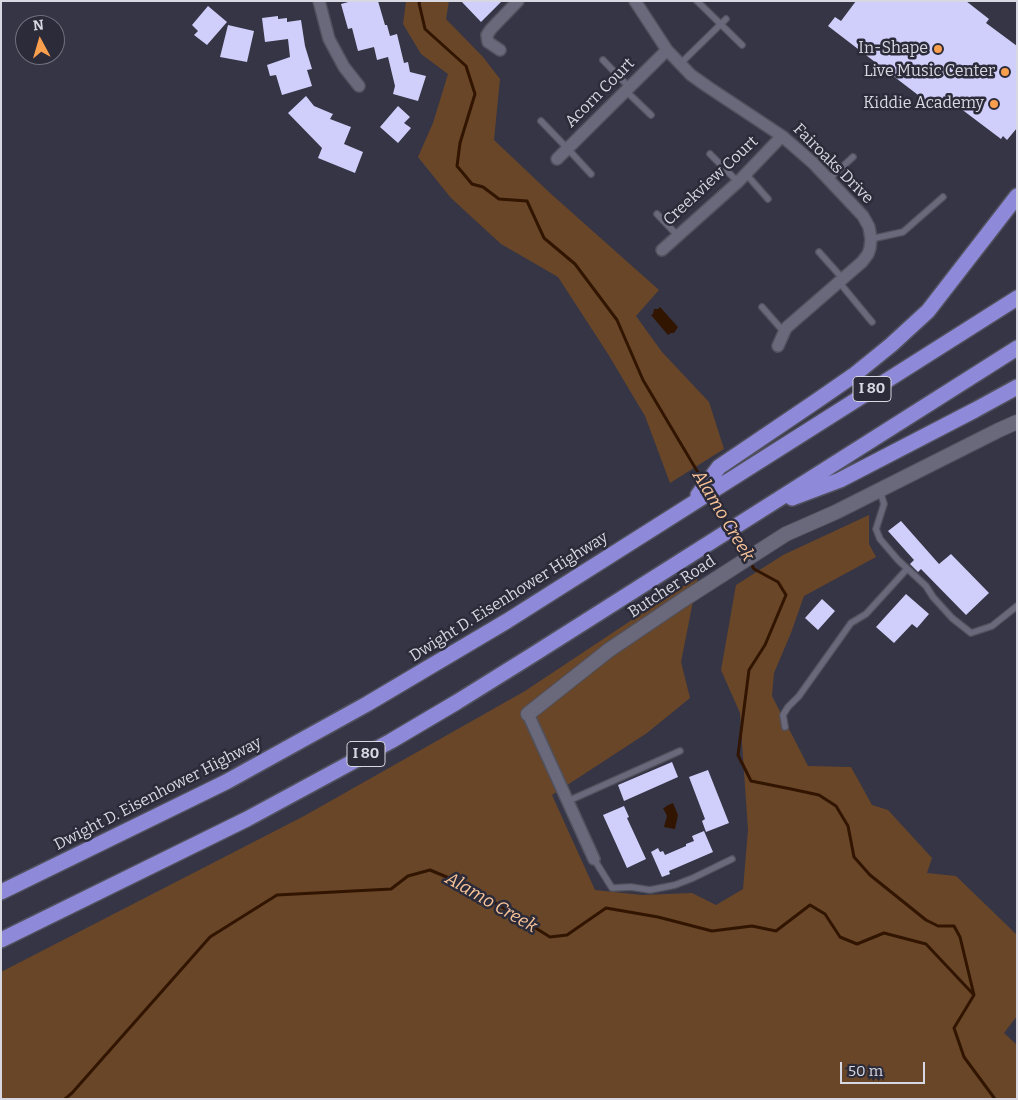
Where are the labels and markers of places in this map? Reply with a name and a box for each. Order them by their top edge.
place label: In-Shape [858,39,928,59]
marker: In-Shape [932,43,944,55]
place label: Live Music Center [864,62,995,82]
marker: Live Music Center [999,66,1011,78]
place label: Kiddie Academy [863,94,984,114]
marker: Kiddie Academy [988,98,1000,110]

